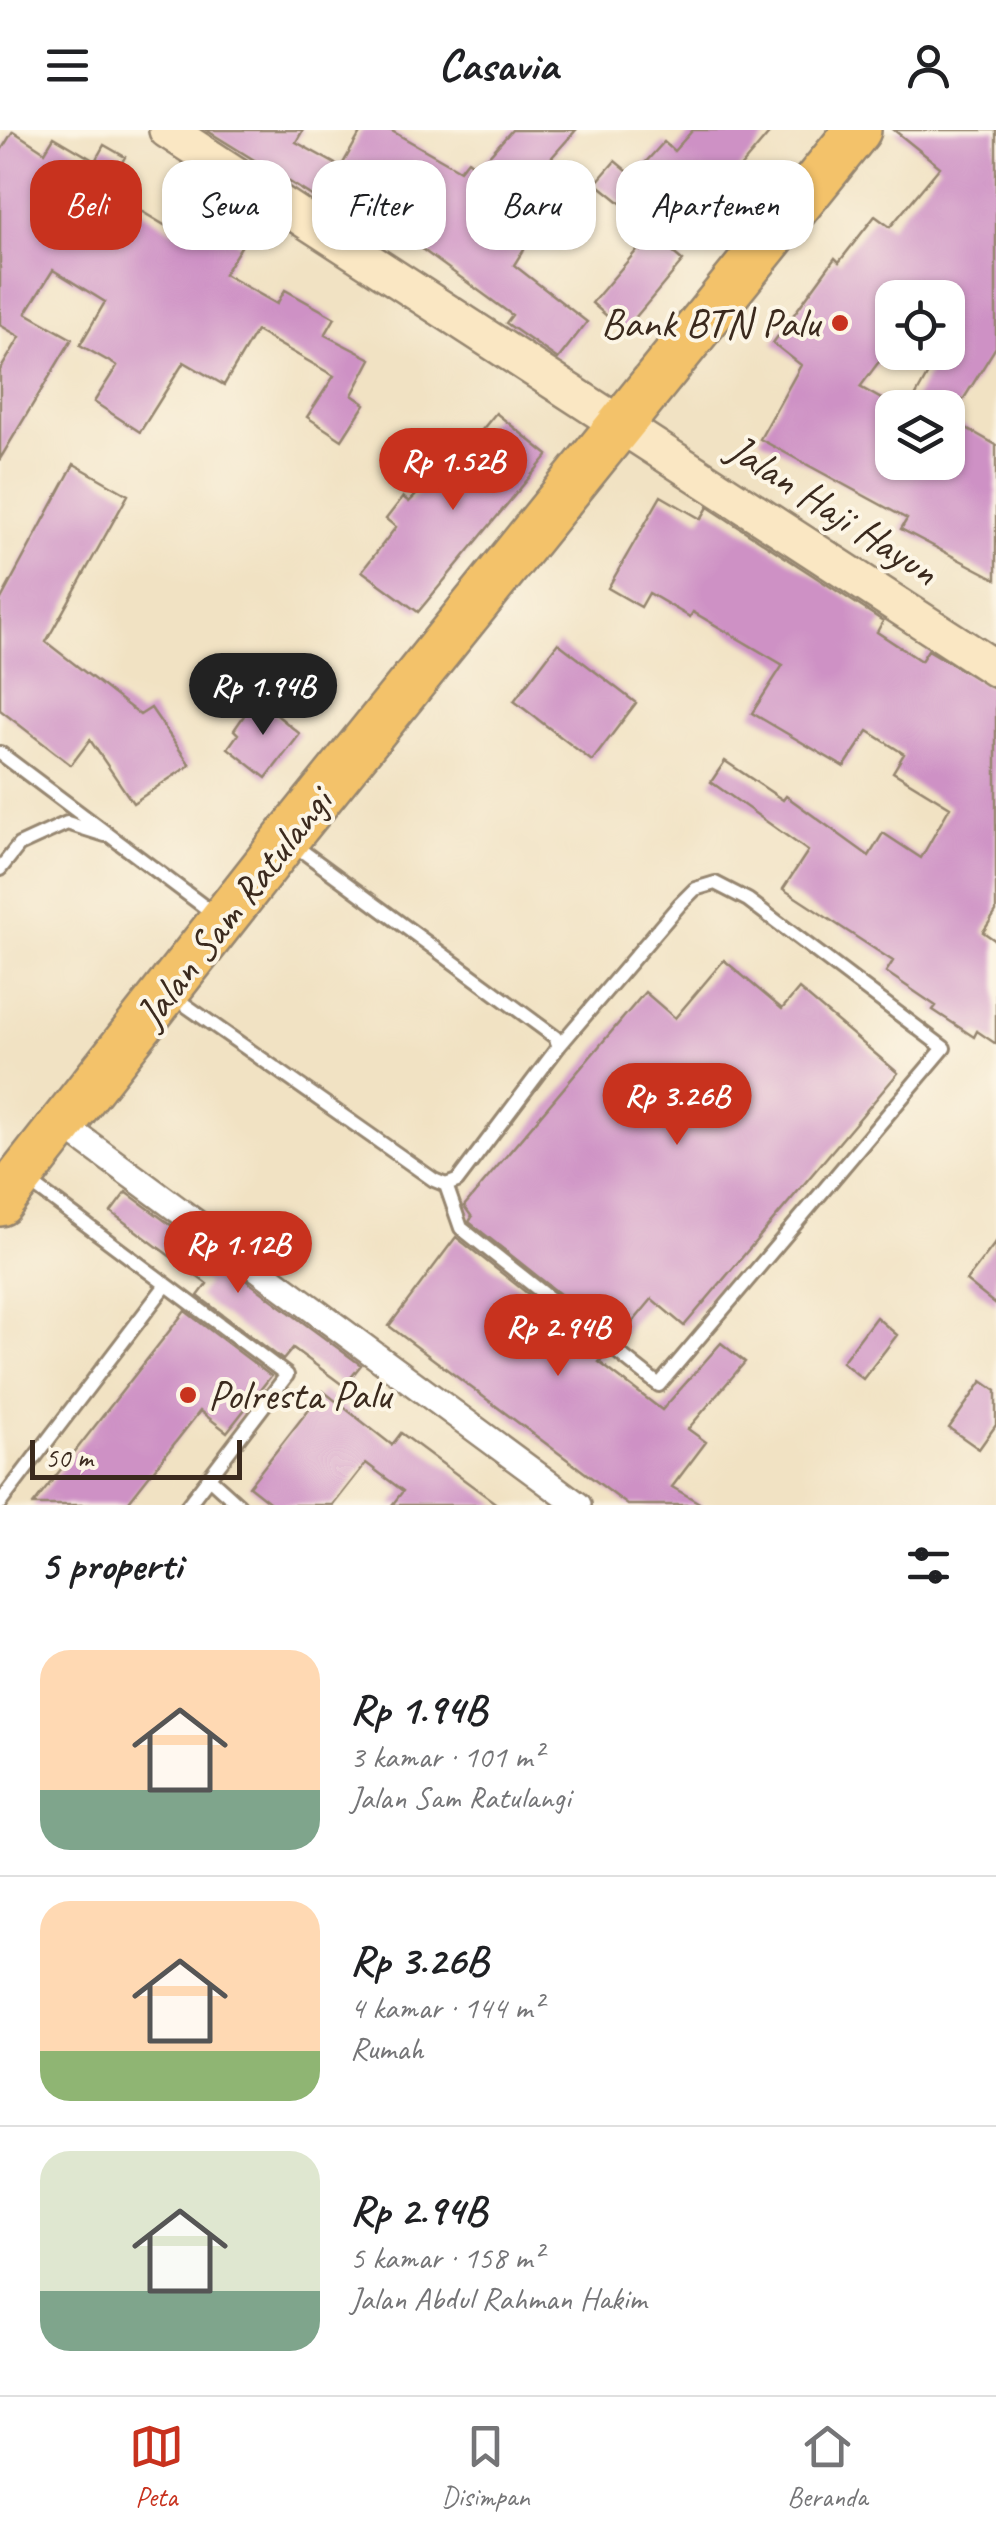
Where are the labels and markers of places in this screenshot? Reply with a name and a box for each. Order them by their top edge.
place label: Bank BTN Palu [601,297,822,350]
marker: Bank BTN Palu [829,312,851,334]
pin: Rp 1.52B [350,428,556,513]
pin: Rp 1.94B [160,653,366,738]
pin: Rp 3.26B [574,1063,780,1148]
pin: Rp 1.12B [135,1211,341,1296]
pin: Rp 2.94B [455,1294,661,1379]
place label: Polresta Palu [208,1369,394,1422]
marker: Polresta Palu [177,1384,199,1406]

